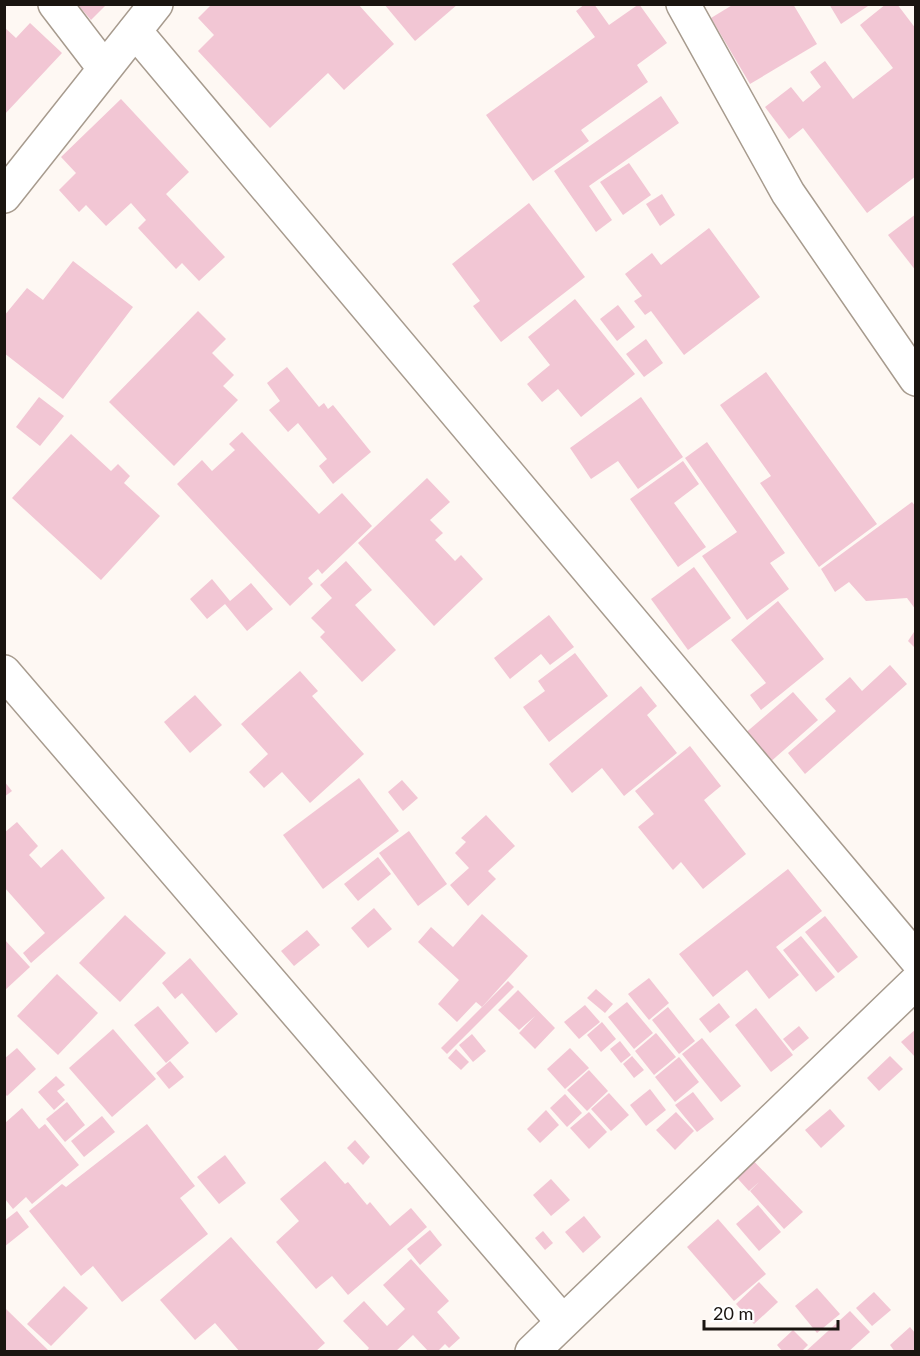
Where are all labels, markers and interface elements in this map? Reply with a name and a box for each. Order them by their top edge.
scale bar [704,1293,838,1331]
text: 20 m [713,1302,753,1324]

